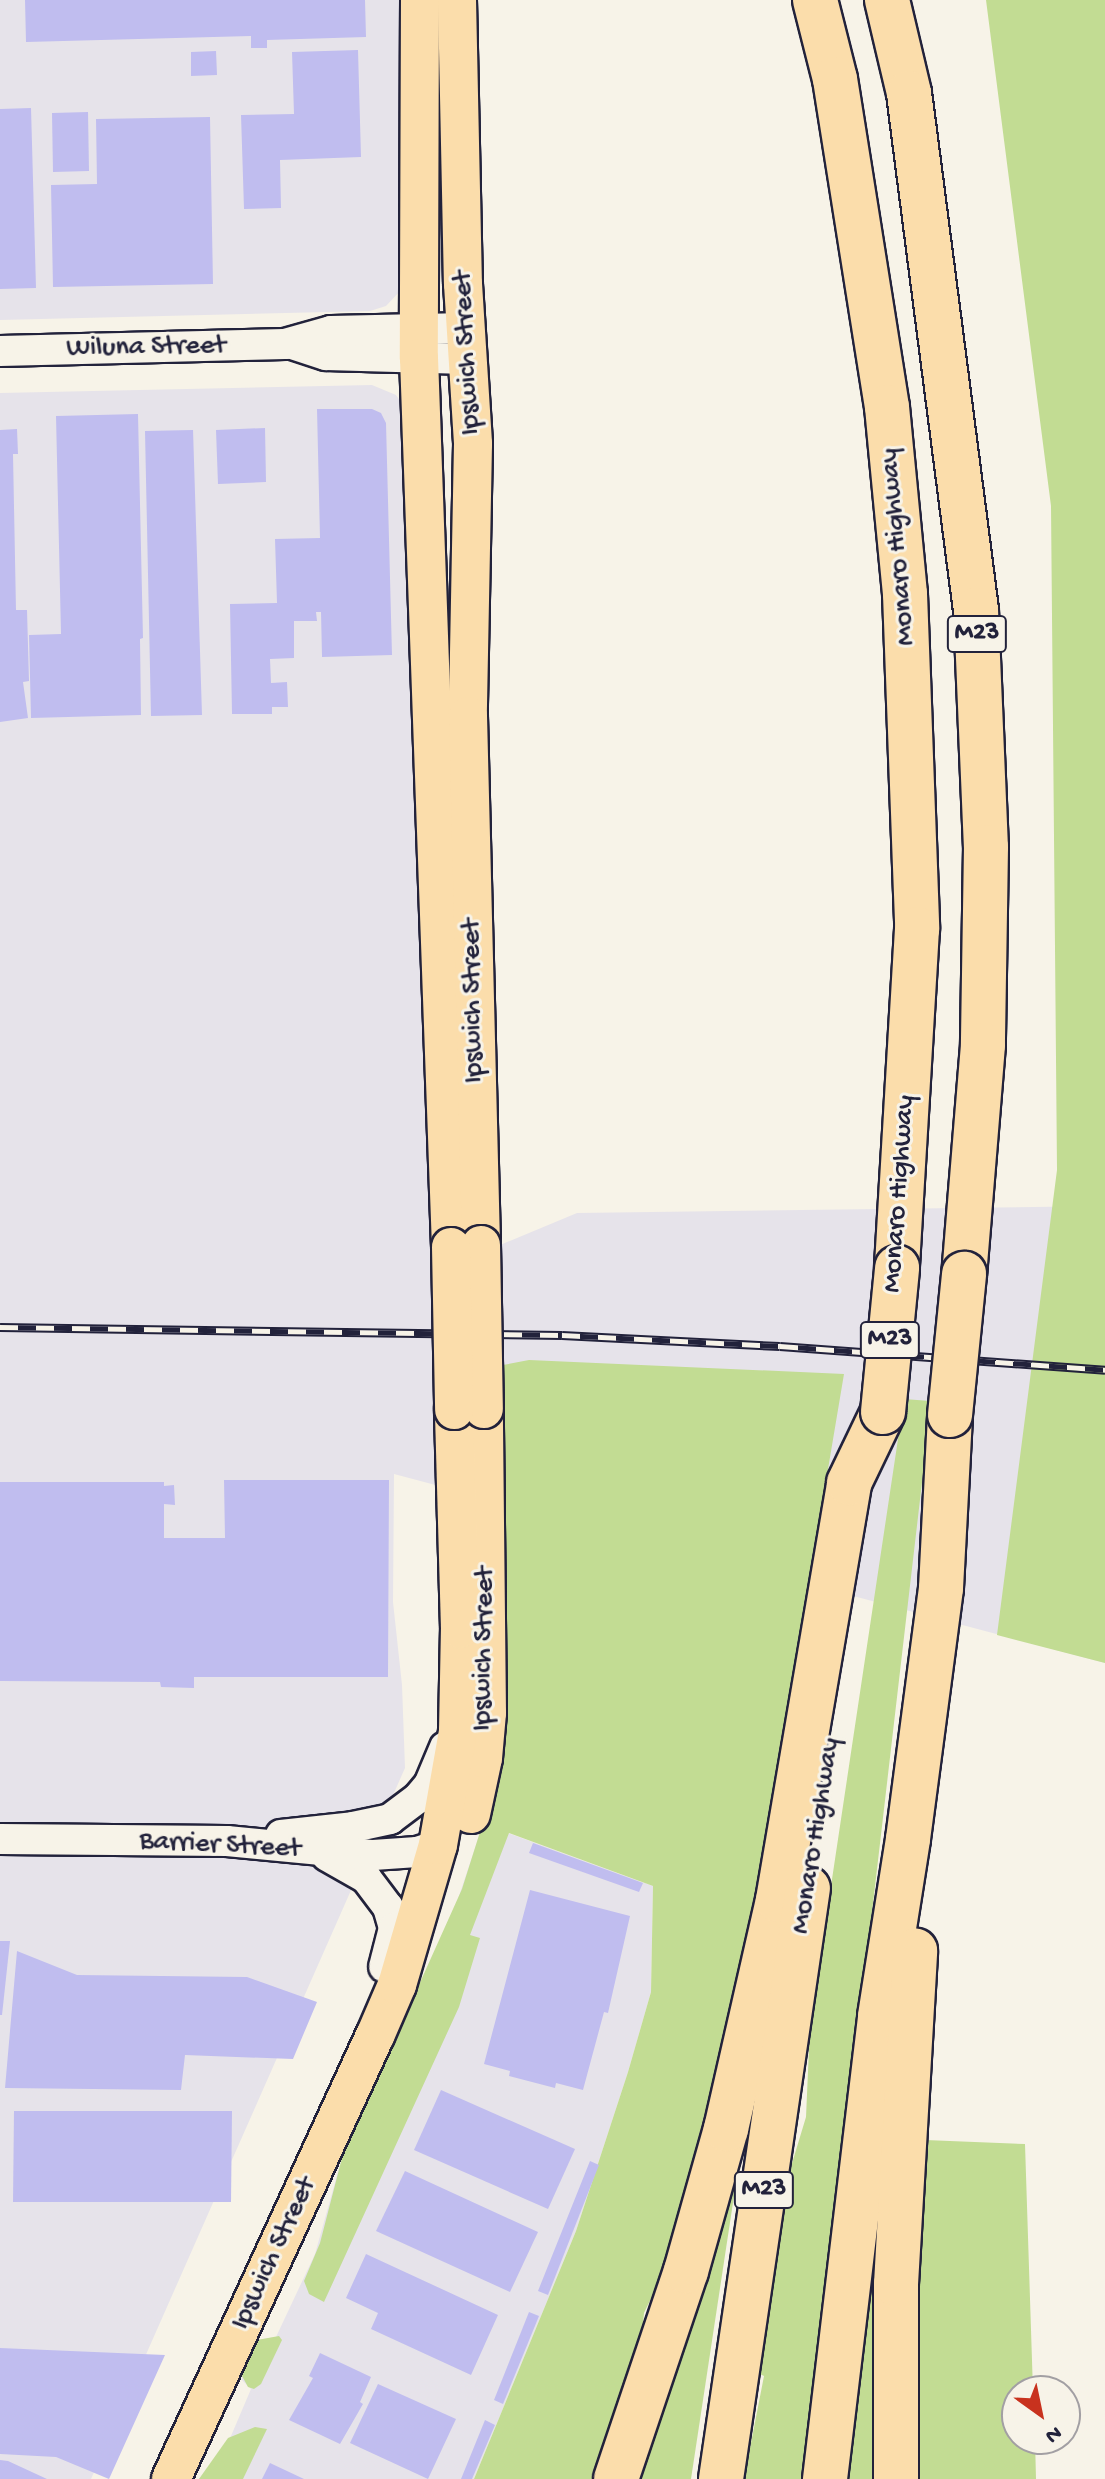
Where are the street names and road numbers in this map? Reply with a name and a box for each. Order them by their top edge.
street label: Ipswich Street [447,270,489,436]
street label: Wiluna Street [66,330,226,366]
street label: Monaro Highway [874,447,924,647]
road number: M23 [945,612,1009,656]
street label: Ipswich Street [456,919,492,1083]
street label: Monaro Highway [876,1094,924,1294]
road number: M23 [858,1318,922,1362]
street label: Ipswich Street [467,1567,503,1731]
street label: Monaro Highway [785,1736,849,1936]
street label: Barrier Street [139,1825,301,1867]
road number: M23 [732,2168,796,2212]
street label: Ipswich Street [225,2172,325,2336]

